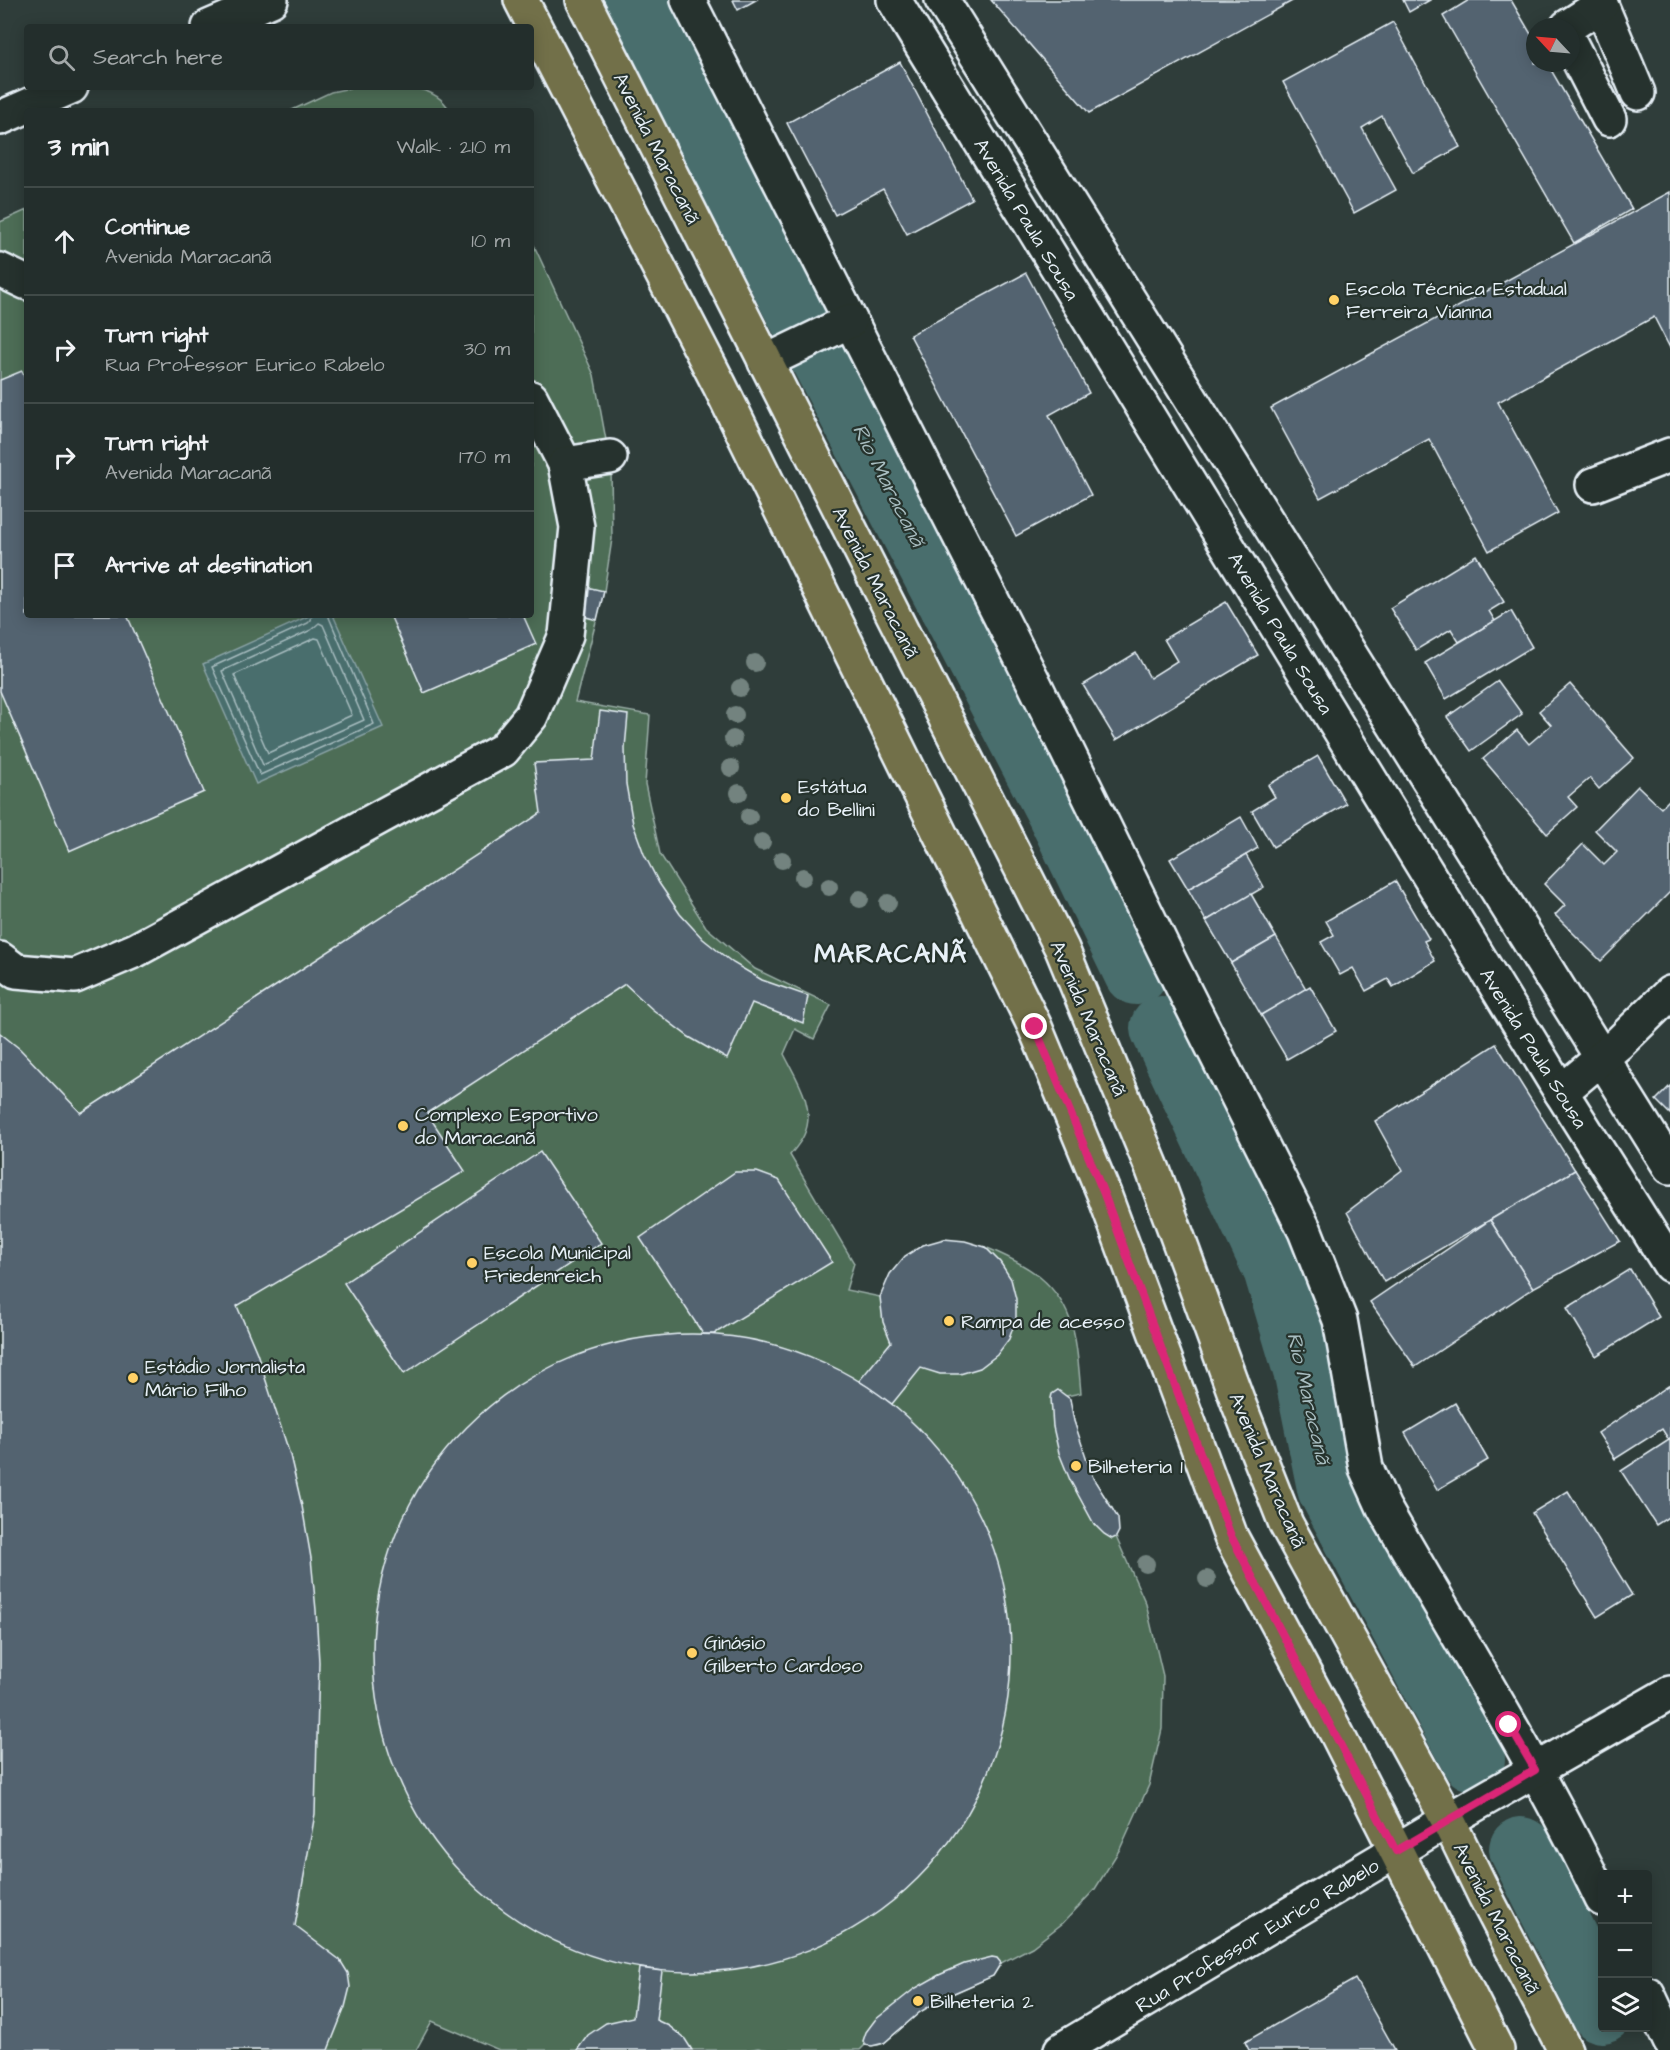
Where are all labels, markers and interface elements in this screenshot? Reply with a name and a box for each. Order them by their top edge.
north arrow [1526,18,1580,72]
search box [24,24,534,90]
icon: search [45,41,78,74]
text: Search here [93,42,223,73]
street label: Avenida Maracanã [606,68,706,229]
text: 3 min [48,129,109,165]
text: Walk · 210 m [397,133,510,161]
street label: Avenida Paula Sousa [967,133,1086,306]
text: Continue [105,212,190,243]
icon: ahead [48,225,81,258]
text: 10 m [471,227,510,255]
text: Avenida Maracanã [105,243,271,271]
place label: Escola Técnica Estadual Ferreira Vianna [1346,275,1567,326]
marker: Escola Técnica Estadual Ferreira Vianna [1327,293,1341,307]
text: Turn right [105,320,208,351]
icon: right [48,333,81,366]
text: 30 m [464,335,510,363]
text: Rua Professor Eurico Rabelo [105,351,385,379]
water label: Rio Maracanã [845,419,933,554]
text: Turn right [105,428,208,459]
icon: right [48,441,81,474]
text: 170 m [459,443,510,471]
text: Avenida Maracanã [105,459,271,487]
street label: Avenida Maracanã [825,502,925,663]
street label: Avenida Paula Sousa [1221,547,1340,720]
icon: arrive [48,549,81,582]
text: Arrive at destination [105,550,312,581]
place label: Estátua do Bellini [798,773,875,824]
marker: Estátua do Bellini [779,791,793,805]
district label: MARACANÃ [814,936,968,972]
street label: Avenida Maracanã [1043,936,1133,1100]
street label: Avenida Paula Sousa [1472,963,1594,1134]
route end [1021,1013,1047,1039]
place label: Complexo Esportivo do Maracanã [415,1101,598,1152]
marker: Complexo Esportivo do Maracanã [396,1119,410,1133]
place label: Escola Municipal Friedenreich [484,1239,631,1290]
marker: Escola Municipal Friedenreich [465,1256,479,1270]
place label: Rampa de acesso [961,1308,1124,1336]
marker: Rampa de acesso [942,1314,956,1328]
water label: Rio Maracanã [1279,1330,1338,1469]
place label: Estádio Jornalista Mário Filho [145,1353,305,1404]
marker: Estádio Jornalista Mário Filho [126,1371,140,1385]
street label: Avenida Maracanã [1222,1388,1312,1552]
place label: Bilheteria 1 [1088,1453,1183,1481]
marker: Bilheteria 1 [1069,1459,1083,1473]
place label: Ginásio Gilberto Cardoso [704,1629,863,1680]
marker: Ginásio Gilberto Cardoso [685,1646,699,1660]
route start [1495,1711,1521,1737]
street label: Avenida Maracanã [1446,1838,1546,1999]
street label: Rua Professor Eurico Rabelo [1130,1852,1385,2020]
map controls [1598,1870,1652,2032]
button: + [1598,1870,1652,1924]
button: − [1598,1924,1652,1978]
button: layers [1598,1978,1652,2032]
place label: Bilheteria 2 [930,1988,1034,2016]
marker: Bilheteria 2 [911,1994,925,2008]

